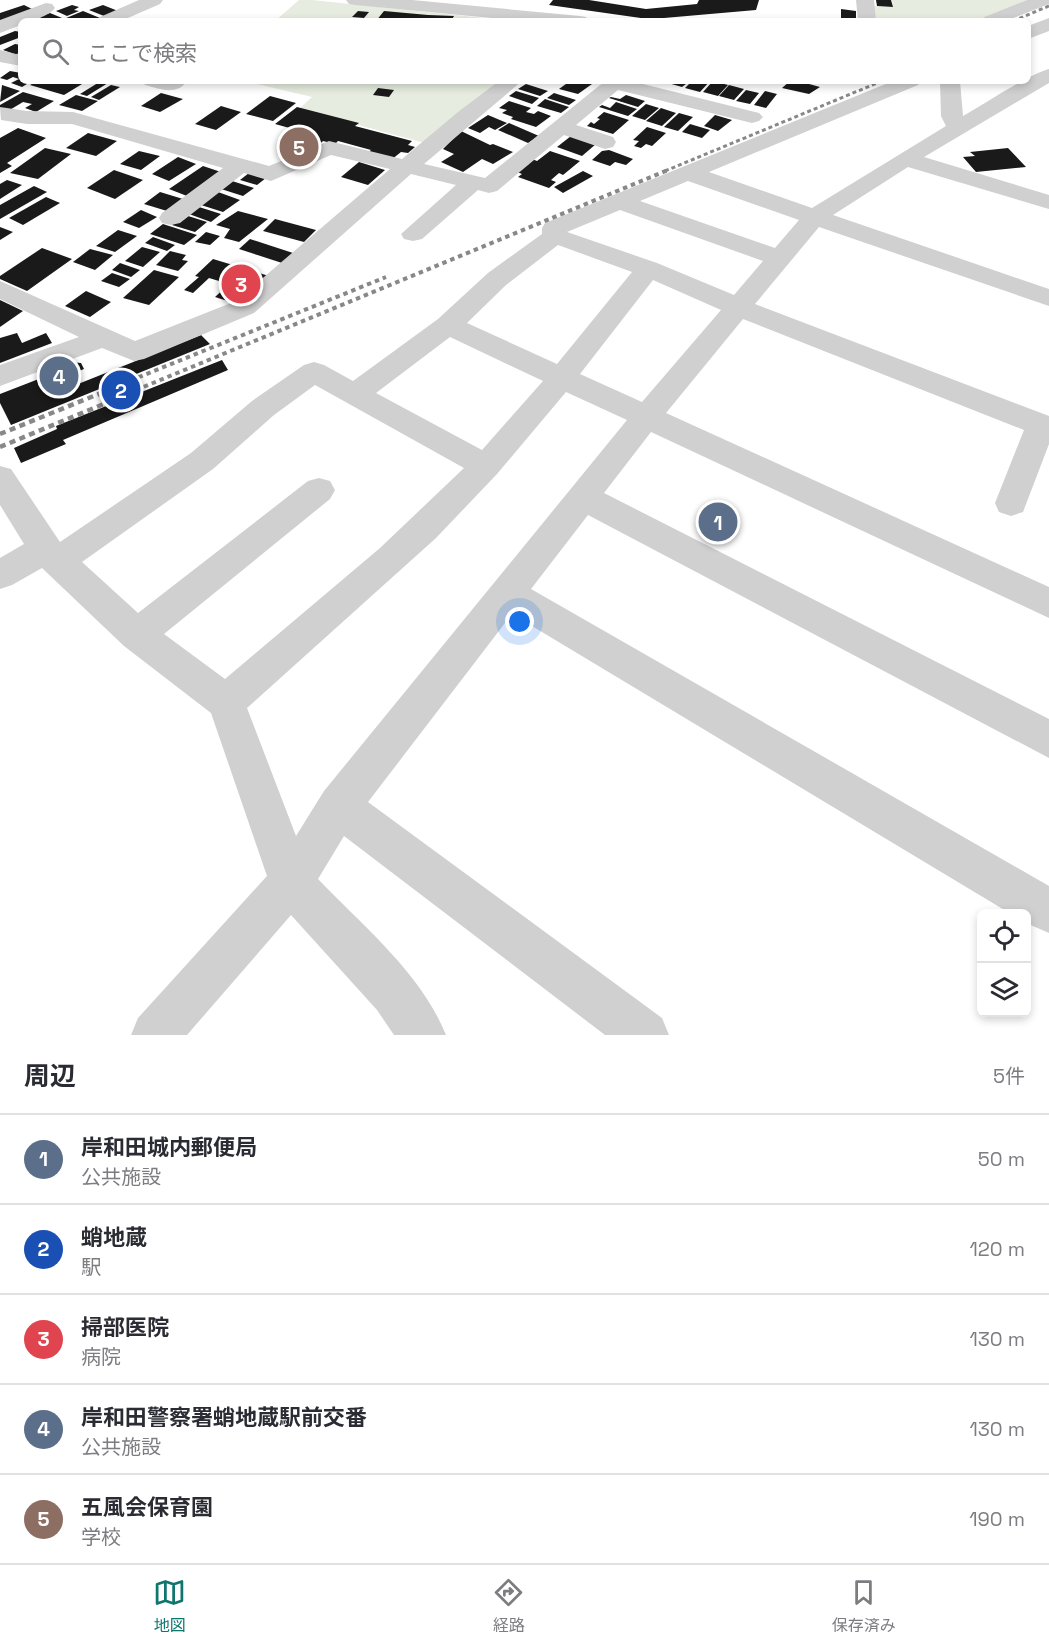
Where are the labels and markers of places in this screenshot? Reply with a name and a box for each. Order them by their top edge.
pin: 5 [280,124,318,170]
pin: 3 [222,262,260,306]
pin: 4 [40,354,78,398]
pin: 2 [102,368,140,412]
pin: 1 [698,500,738,544]

